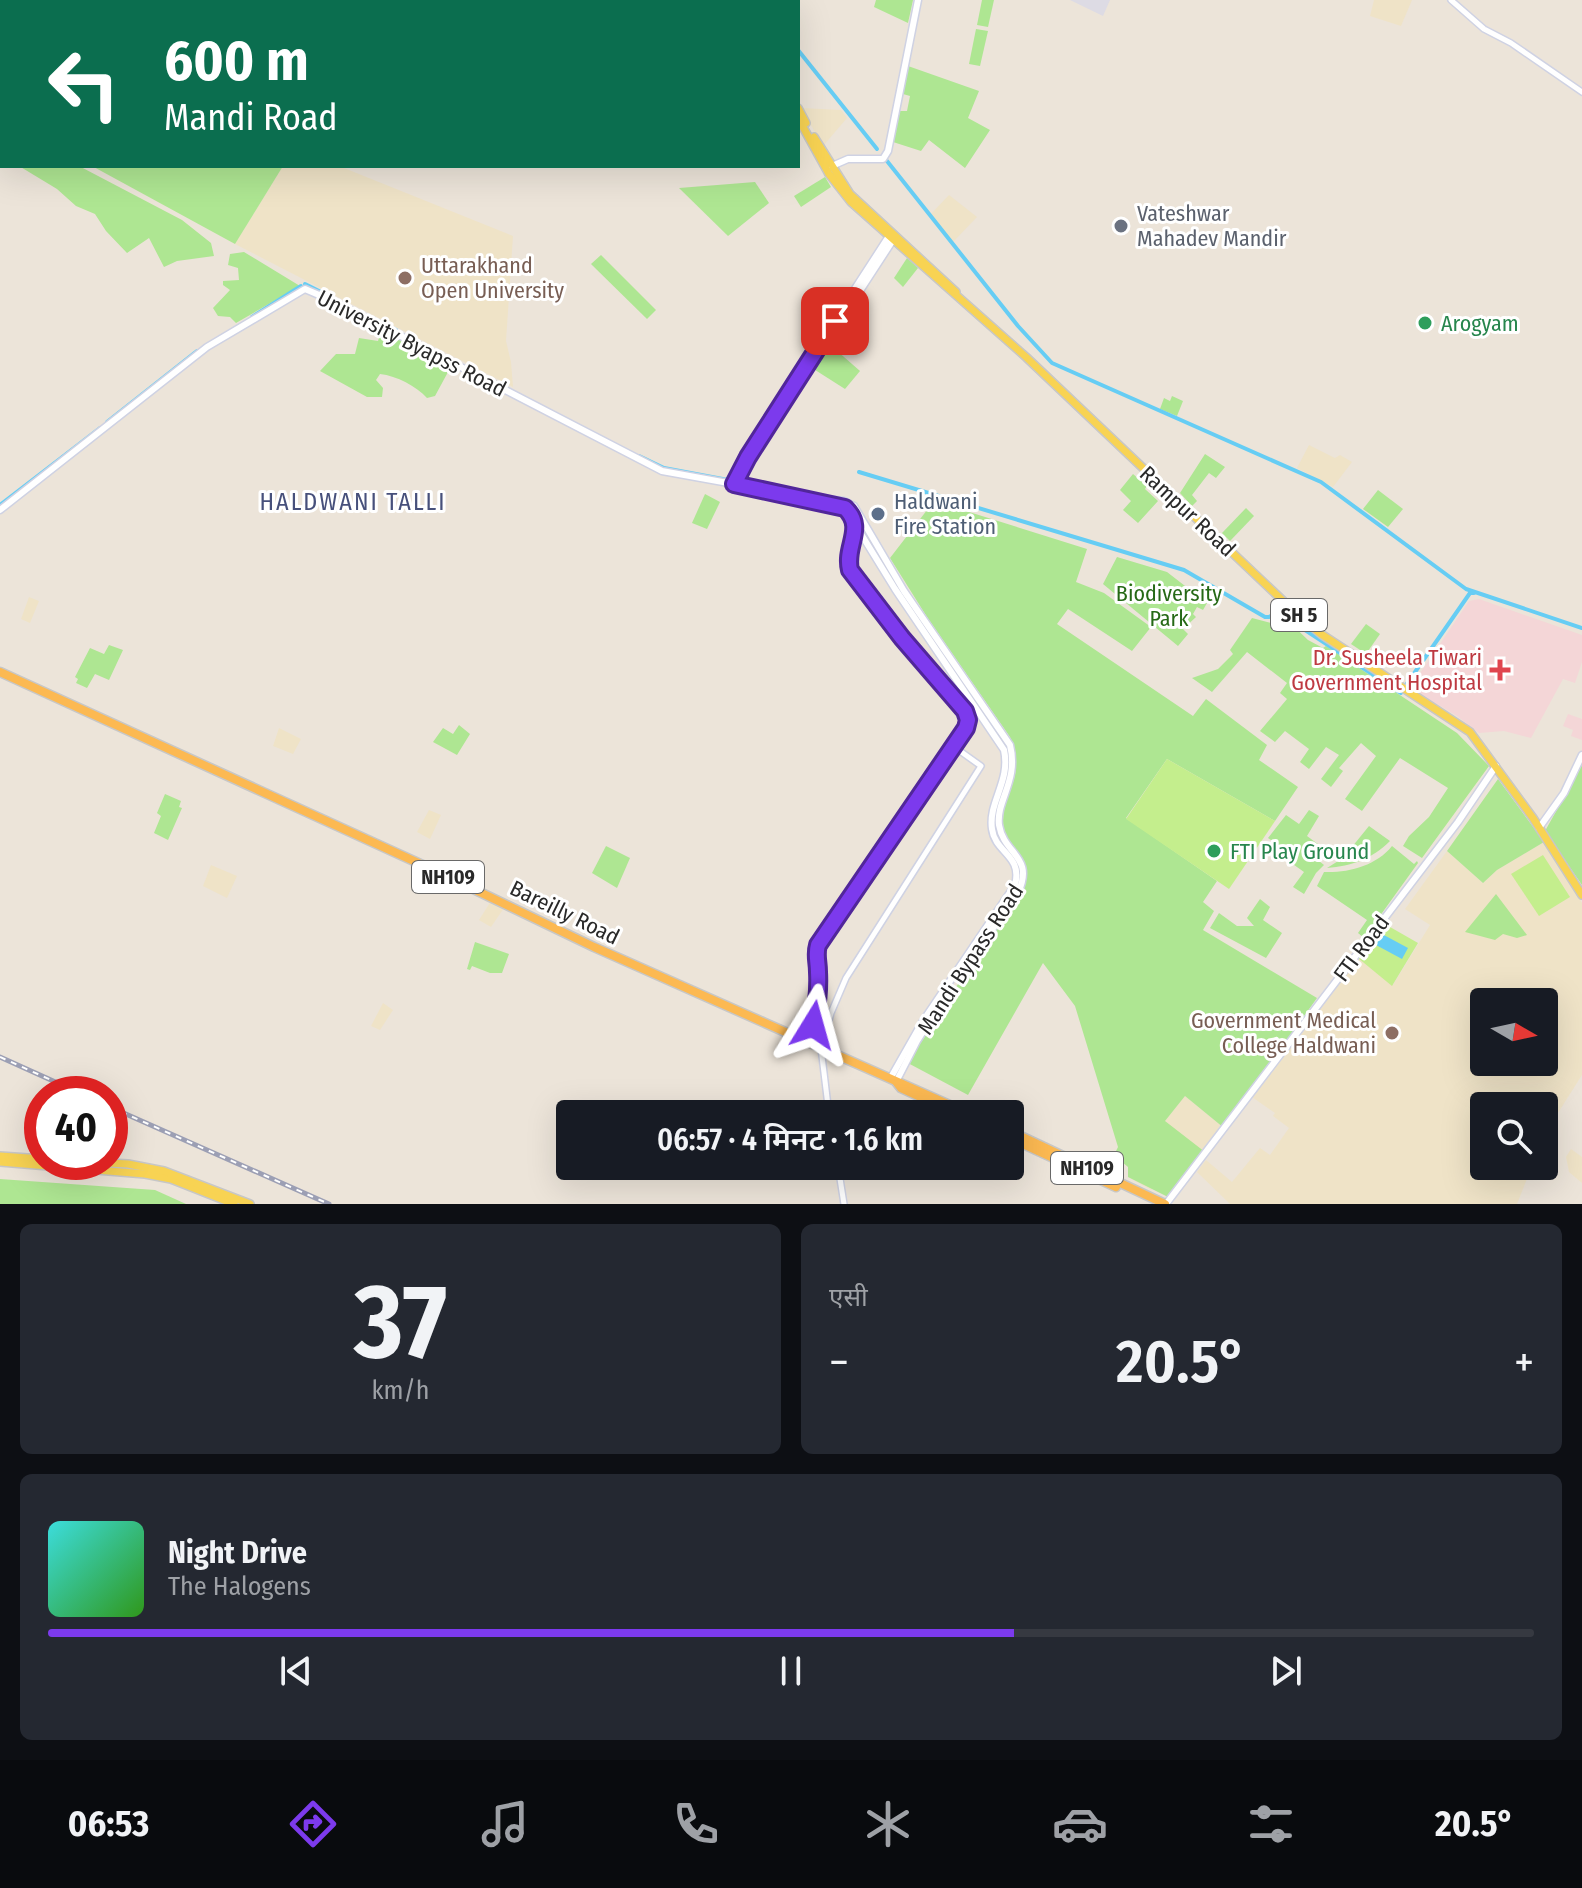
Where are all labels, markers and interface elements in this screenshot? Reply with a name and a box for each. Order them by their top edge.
text: 600 m [164,28,309,95]
icon: left [32,32,136,136]
text: Mandi Road [164,96,338,140]
place label: Vateshwar Mahadev Mandir [1137,200,1287,252]
marker: Vateshwar Mahadev Mandir [1112,217,1130,235]
place label: Uttarakhand Open University [421,252,564,304]
marker: Uttarakhand Open University [396,269,414,287]
street label: University Byapss Road [313,284,511,403]
pin [801,287,869,355]
icon: arrive [813,299,857,343]
place label: Arogyam [1441,310,1519,337]
marker: Arogyam [1416,314,1434,332]
street label: Rampur Road [1134,460,1241,563]
district label: HALDWANI TALLI [260,488,446,516]
place label: Haldwani Fire Station [894,488,996,540]
marker: Haldwani Fire Station [869,505,887,523]
park label: Biodiversity Park [1116,580,1222,632]
road number: SH 5 [1271,599,1327,631]
place label: Dr. Susheela Tiwari Government Hospital [1291,644,1482,696]
marker: Dr. Susheela Tiwari Government Hospital [1489,659,1511,681]
place label: FTI Play Ground [1230,838,1369,865]
marker: FTI Play Ground [1205,842,1223,860]
road number: NH109 [412,861,484,893]
street label: Bareilly Road [506,874,624,951]
street label: Mandi Bypass Road [912,879,1029,1040]
street label: FTI Road [1328,910,1395,987]
position arrow [771,983,855,1067]
north arrow [1470,988,1558,1076]
map controls [1470,988,1558,1180]
place label: Government Medical College Haldwani [1191,1007,1376,1059]
marker: Government Medical College Haldwani [1383,1024,1401,1042]
speed limit sign: 40 [24,1076,128,1180]
button: search [1470,1092,1558,1180]
text: 06:57 · 4 मिनट · 1.6 km [657,1122,923,1158]
road number: NH109 [1051,1152,1123,1184]
text: 37 [354,1260,447,1385]
text: एसी [829,1282,868,1313]
text: 20.5° [1116,1326,1247,1398]
text: − [829,1336,849,1389]
text: + [1514,1336,1534,1389]
text: km/h [372,1375,429,1406]
text: Night Drive [168,1535,307,1571]
text: The Halogens [168,1571,311,1602]
icon: previous [274,1649,318,1693]
icon: pause [769,1649,813,1693]
icon: next [1264,1649,1308,1693]
icon: directions [285,1796,341,1852]
icon: music [477,1796,533,1852]
icon: phone [668,1796,724,1852]
icon: climate [860,1796,916,1852]
icon: car [1052,1796,1108,1852]
icon: filters [1243,1796,1299,1852]
text: 06:53 [68,1802,149,1846]
text: 20.5° [1435,1802,1514,1846]

